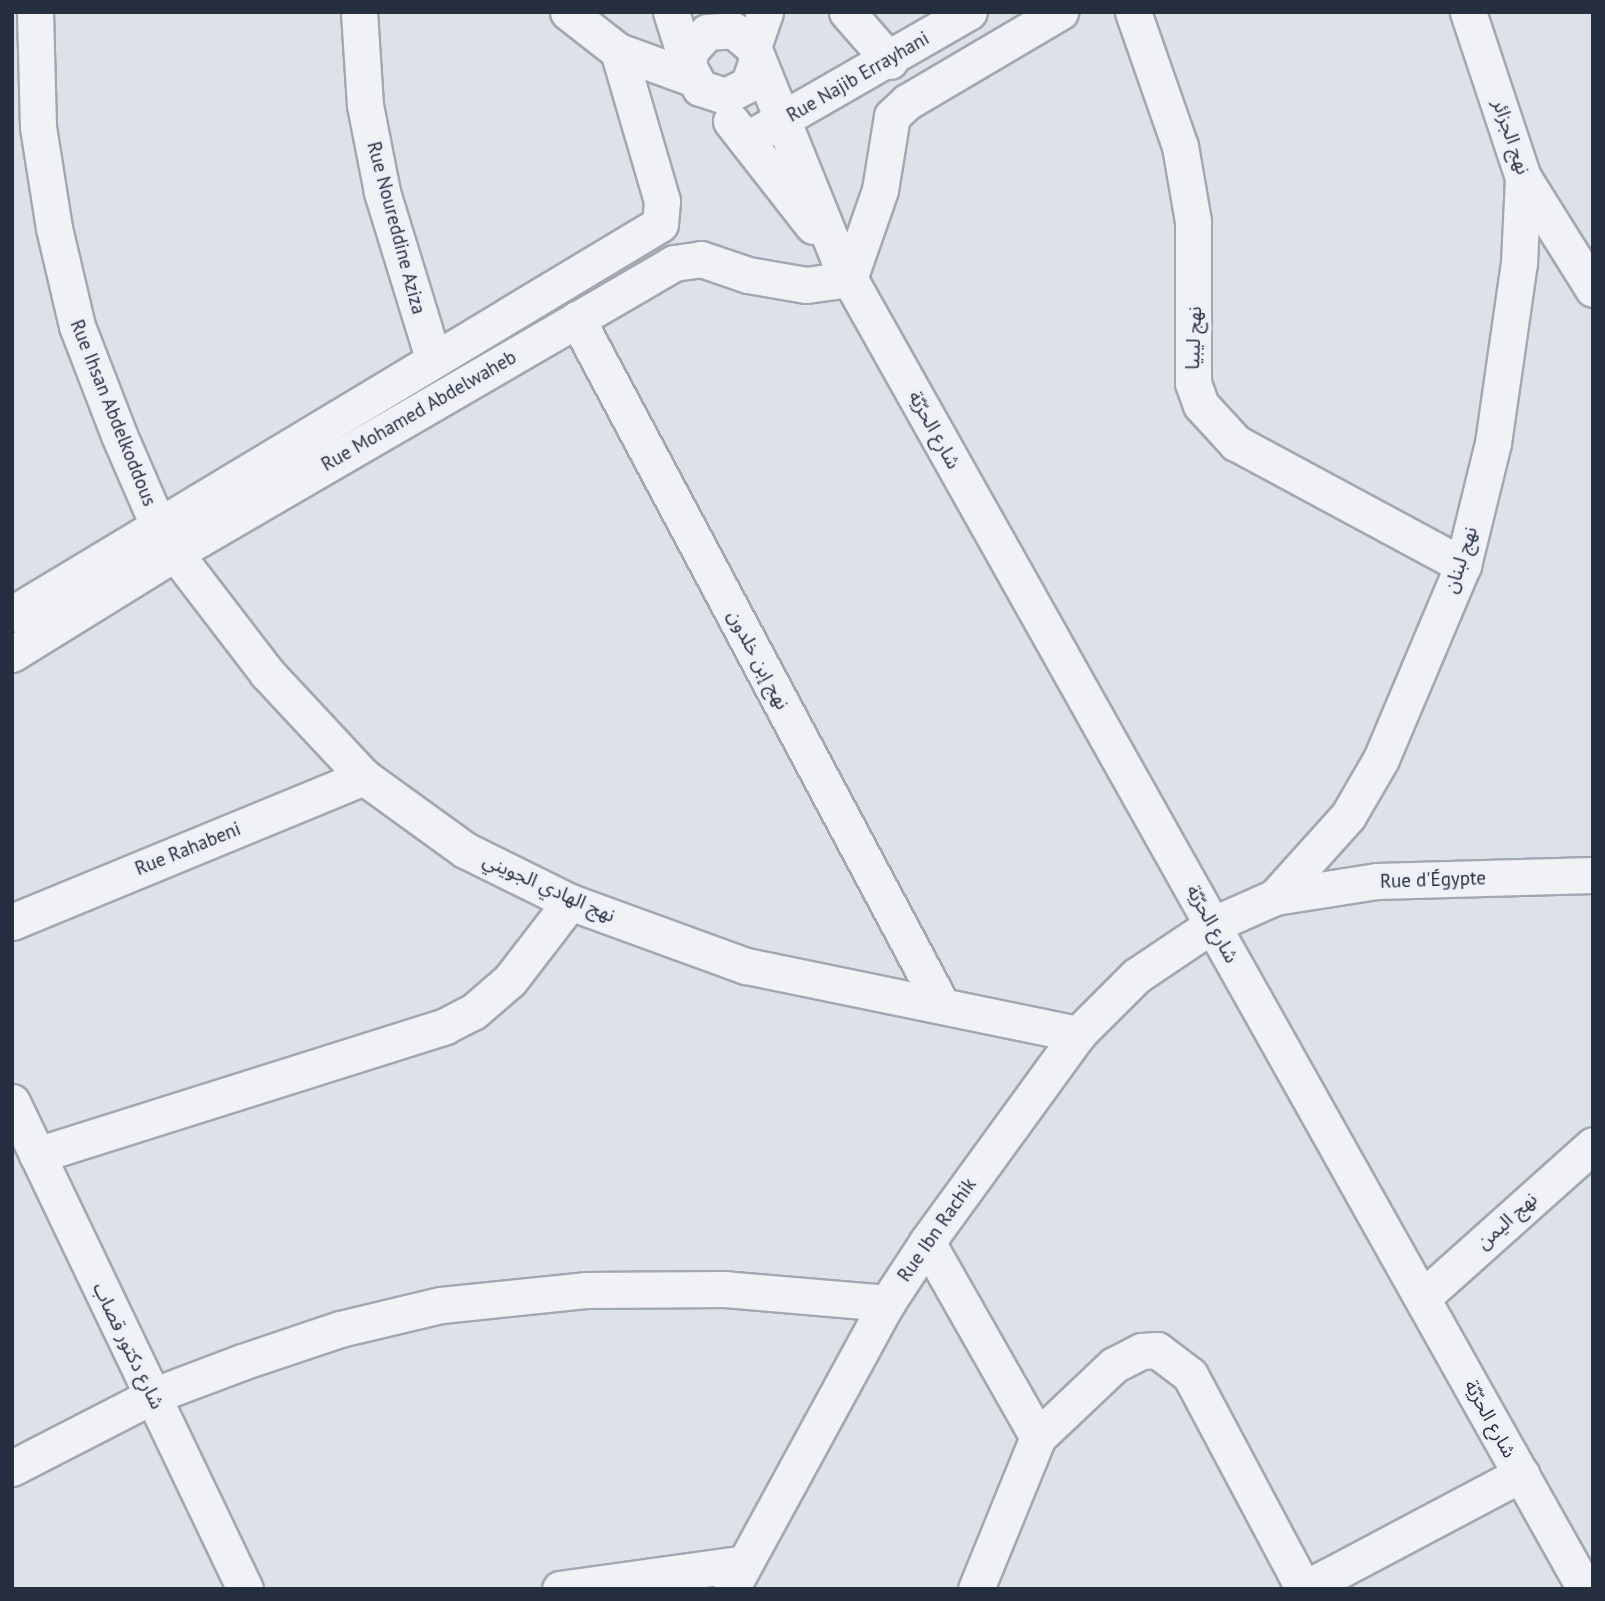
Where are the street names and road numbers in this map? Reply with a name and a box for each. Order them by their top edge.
street label: Rue Najib Errayhani [783,27,933,127]
street label: نهج الجزائر [1488,96,1534,178]
street label: Rue Noureddine Aziza [362,139,430,317]
street label: نهج ليبيا [1182,306,1206,370]
street label: Rue Ihsan Abdelkoddous [65,316,161,510]
street label: Rue Mohamed Abdelwaheb [317,346,521,476]
street label: شارع الحرّيّة [903,387,965,473]
street label: نهج لبنان [1440,524,1482,596]
street label: نهج إبن خلدون [722,606,794,714]
street label: Rue Rahabeni [132,817,244,881]
street label: نهج الهادي الجويني [479,849,619,927]
street label: Rue d'Égypte [1380,867,1486,893]
street label: شارع الحرّيّة [1181,881,1243,967]
street label: Rue Ibn Rachik [893,1174,981,1286]
street label: نهج اليمن [1472,1188,1542,1254]
street label: شارع دكتور قصاب [88,1279,168,1413]
street label: شارع الحرّيّة [1459,1376,1521,1462]

